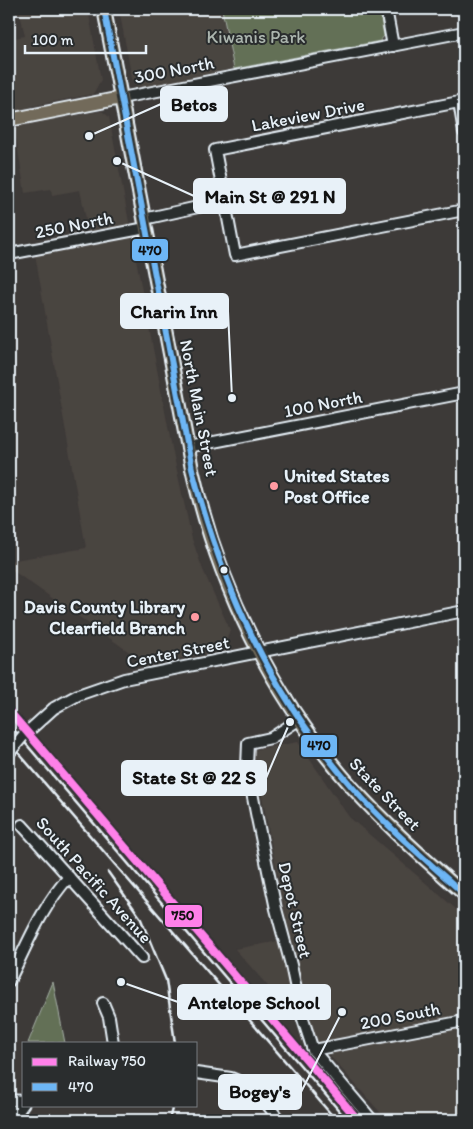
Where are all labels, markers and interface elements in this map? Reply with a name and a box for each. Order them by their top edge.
scale bar [25,22,146,54]
park label: Kiwanis Park [207,26,305,48]
text: 100 m [32,31,74,49]
street label: 300 North [132,51,216,89]
callout: Betos [161,87,227,121]
text: Betos [171,93,218,116]
street label: Lakeview Drive [250,93,366,137]
callout: Main St @ 291 N [194,179,345,213]
text: Main St @ 291 N [204,185,336,208]
street label: 250 North [33,207,115,243]
line badge: 470 [131,238,169,262]
text: 470 [138,242,162,259]
callout: Charin Inn [121,294,228,328]
text: Charin Inn [130,300,219,323]
street label: North Main Street [175,338,223,479]
street label: 100 North [282,386,364,422]
place label: United States Post Office [284,465,389,508]
marker: United States Post Office [268,480,280,492]
unlabelled marker [219,565,229,575]
place label: Davis County Library Clearfield Branch [24,596,186,639]
marker: Davis County Library Clearfield Branch [189,611,201,623]
street label: Center Street [125,631,232,673]
line badge: 470 [300,734,338,758]
text: 470 [307,737,331,754]
street label: State Street [345,753,426,836]
callout: State St @ 22 S [122,761,266,795]
text: State St @ 22 S [132,766,256,789]
street label: South Pacific Avenue [31,812,157,948]
street label: Depot Street [273,860,317,960]
line badge: 750 [164,904,203,928]
text: 750 [171,907,195,924]
callout: Antelope School [178,985,330,1019]
text: Antelope School [187,991,321,1014]
street label: 200 South [358,997,442,1035]
legend [22,1042,198,1106]
text: Railway 750 [68,1052,146,1070]
callout: Bogey's [219,1075,301,1109]
text: 470 [68,1078,94,1096]
text: Bogey's [229,1080,291,1103]

